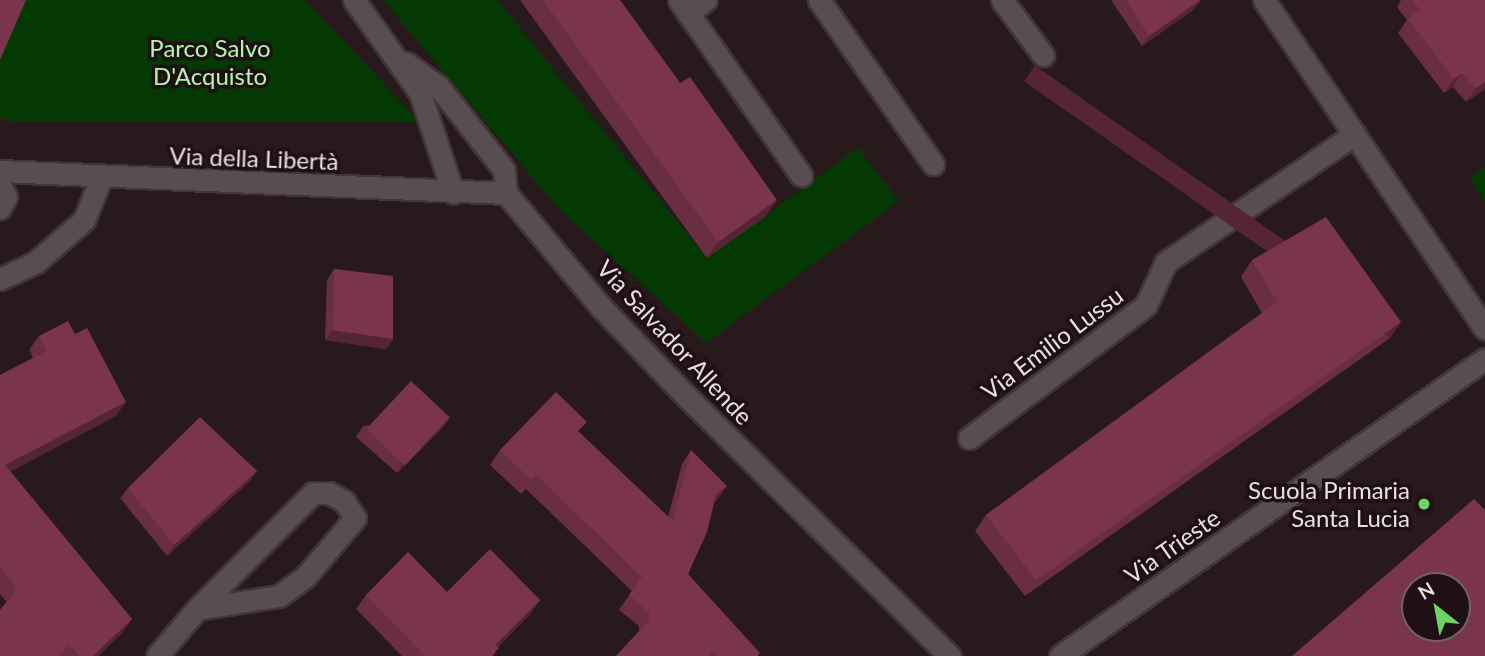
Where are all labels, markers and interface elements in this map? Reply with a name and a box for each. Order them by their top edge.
park label: Parco Salvo D'Acquisto [149,34,271,90]
street label: Via della Libertà [169,141,339,175]
street label: Via Salvador Allende [591,253,759,431]
street label: Via Emilio Lussu [976,281,1128,405]
place label: Scuola Primaria Santa Lucia [1248,476,1410,532]
marker: Scuola Primaria Santa Lucia [1416,496,1432,512]
street label: Via Trieste [1119,503,1225,589]
north arrow [1401,572,1471,642]
text: N [1414,577,1438,604]

